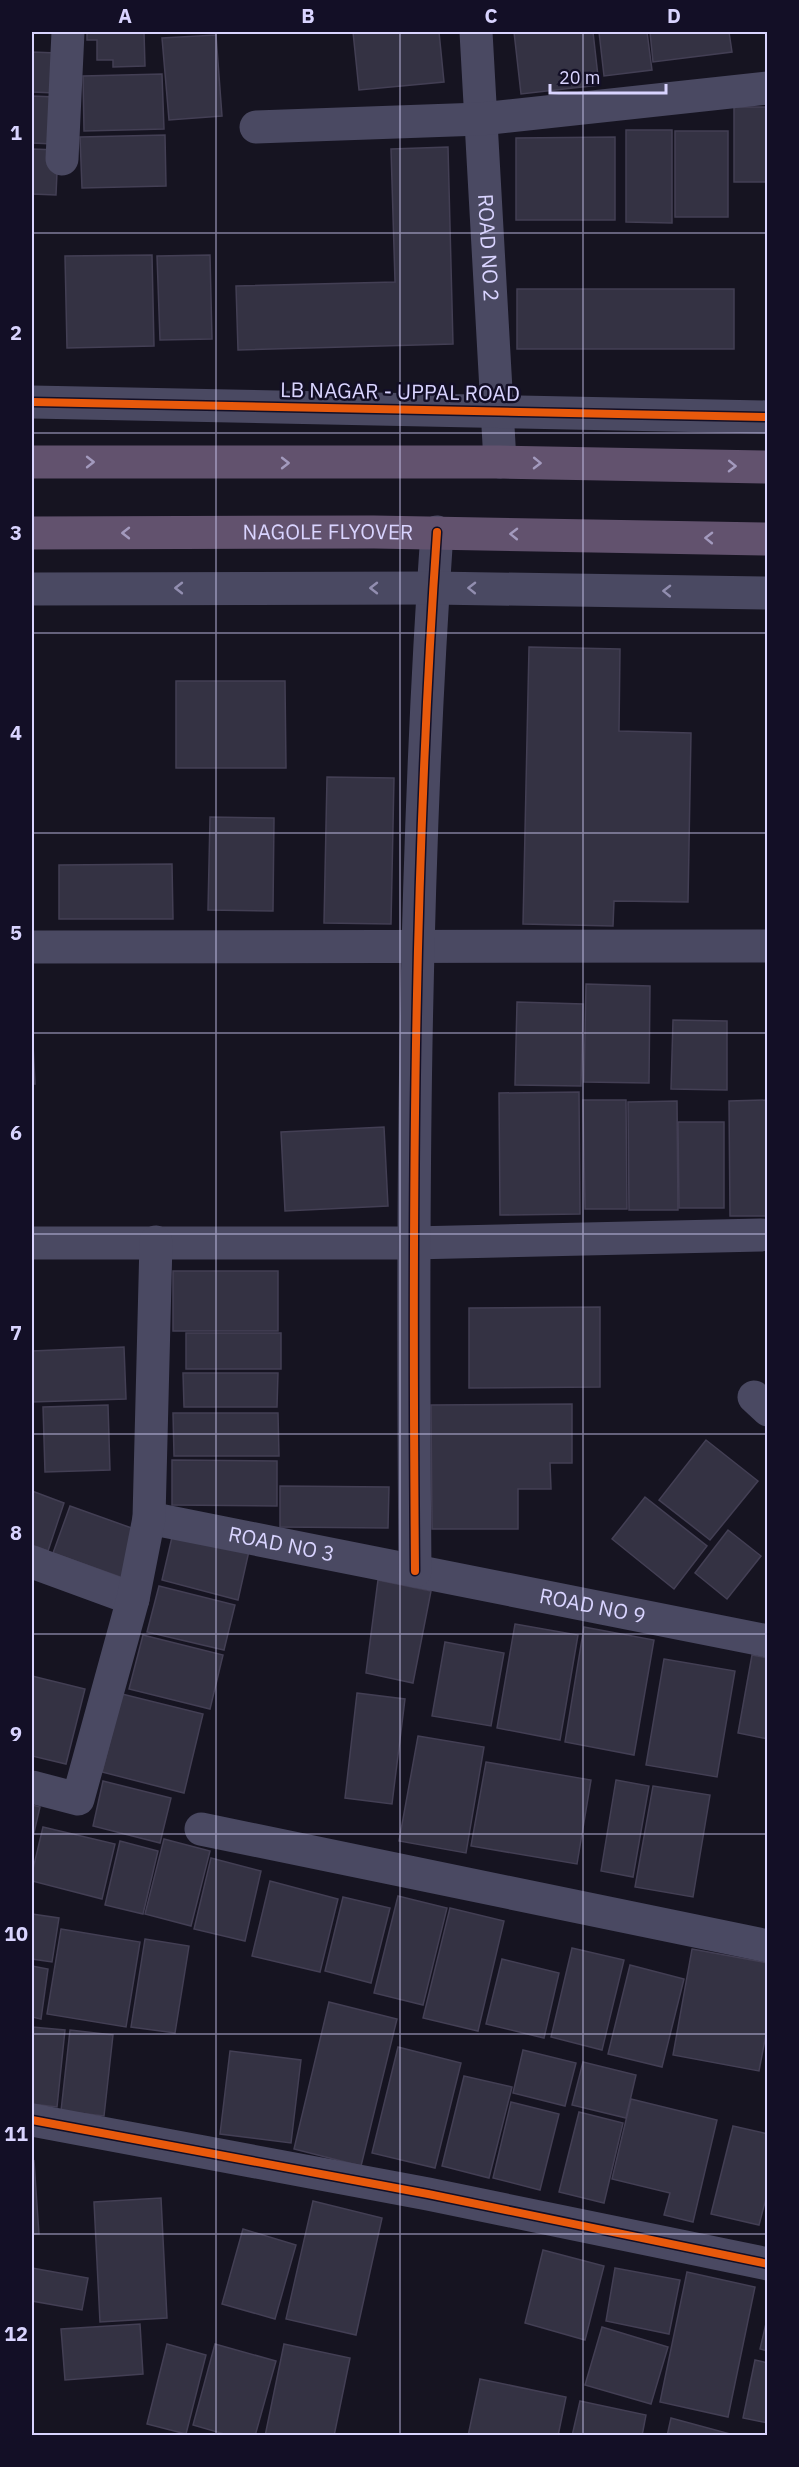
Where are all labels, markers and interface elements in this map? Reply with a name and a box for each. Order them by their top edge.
text: A [118,2,132,29]
text: B [301,2,315,29]
text: C [484,2,498,29]
text: D [667,2,681,29]
scale bar [550,57,666,95]
text: 20 m [559,66,601,89]
text: 1 [10,119,22,146]
street label: ROAD NO 2 [472,193,506,302]
text: 2 [10,319,22,346]
street label: LB NAGAR - UPPAL ROAD [280,375,520,407]
one-way arrow [85,456,94,468]
one-way arrow [280,457,289,469]
one-way arrow [533,457,542,469]
one-way arrow [728,460,737,473]
street label: NAGOLE FLYOVER [242,517,414,546]
text: 3 [10,519,22,546]
one-way arrow [122,527,131,539]
one-way arrow [510,528,519,540]
one-way arrow [705,531,714,544]
one-way arrow [175,582,184,594]
one-way arrow [370,582,379,594]
one-way arrow [468,582,477,595]
one-way arrow [663,585,672,597]
text: 4 [10,719,22,746]
text: 5 [10,919,22,946]
text: 6 [10,1119,22,1146]
text: 7 [10,1319,22,1346]
text: 8 [10,1519,22,1546]
street label: ROAD NO 3 [226,1519,337,1568]
street label: ROAD NO 9 [537,1581,648,1629]
text: 9 [10,1720,22,1747]
text: 10 [4,1920,28,1947]
text: 11 [4,2120,28,2147]
text: 12 [4,2320,28,2347]

